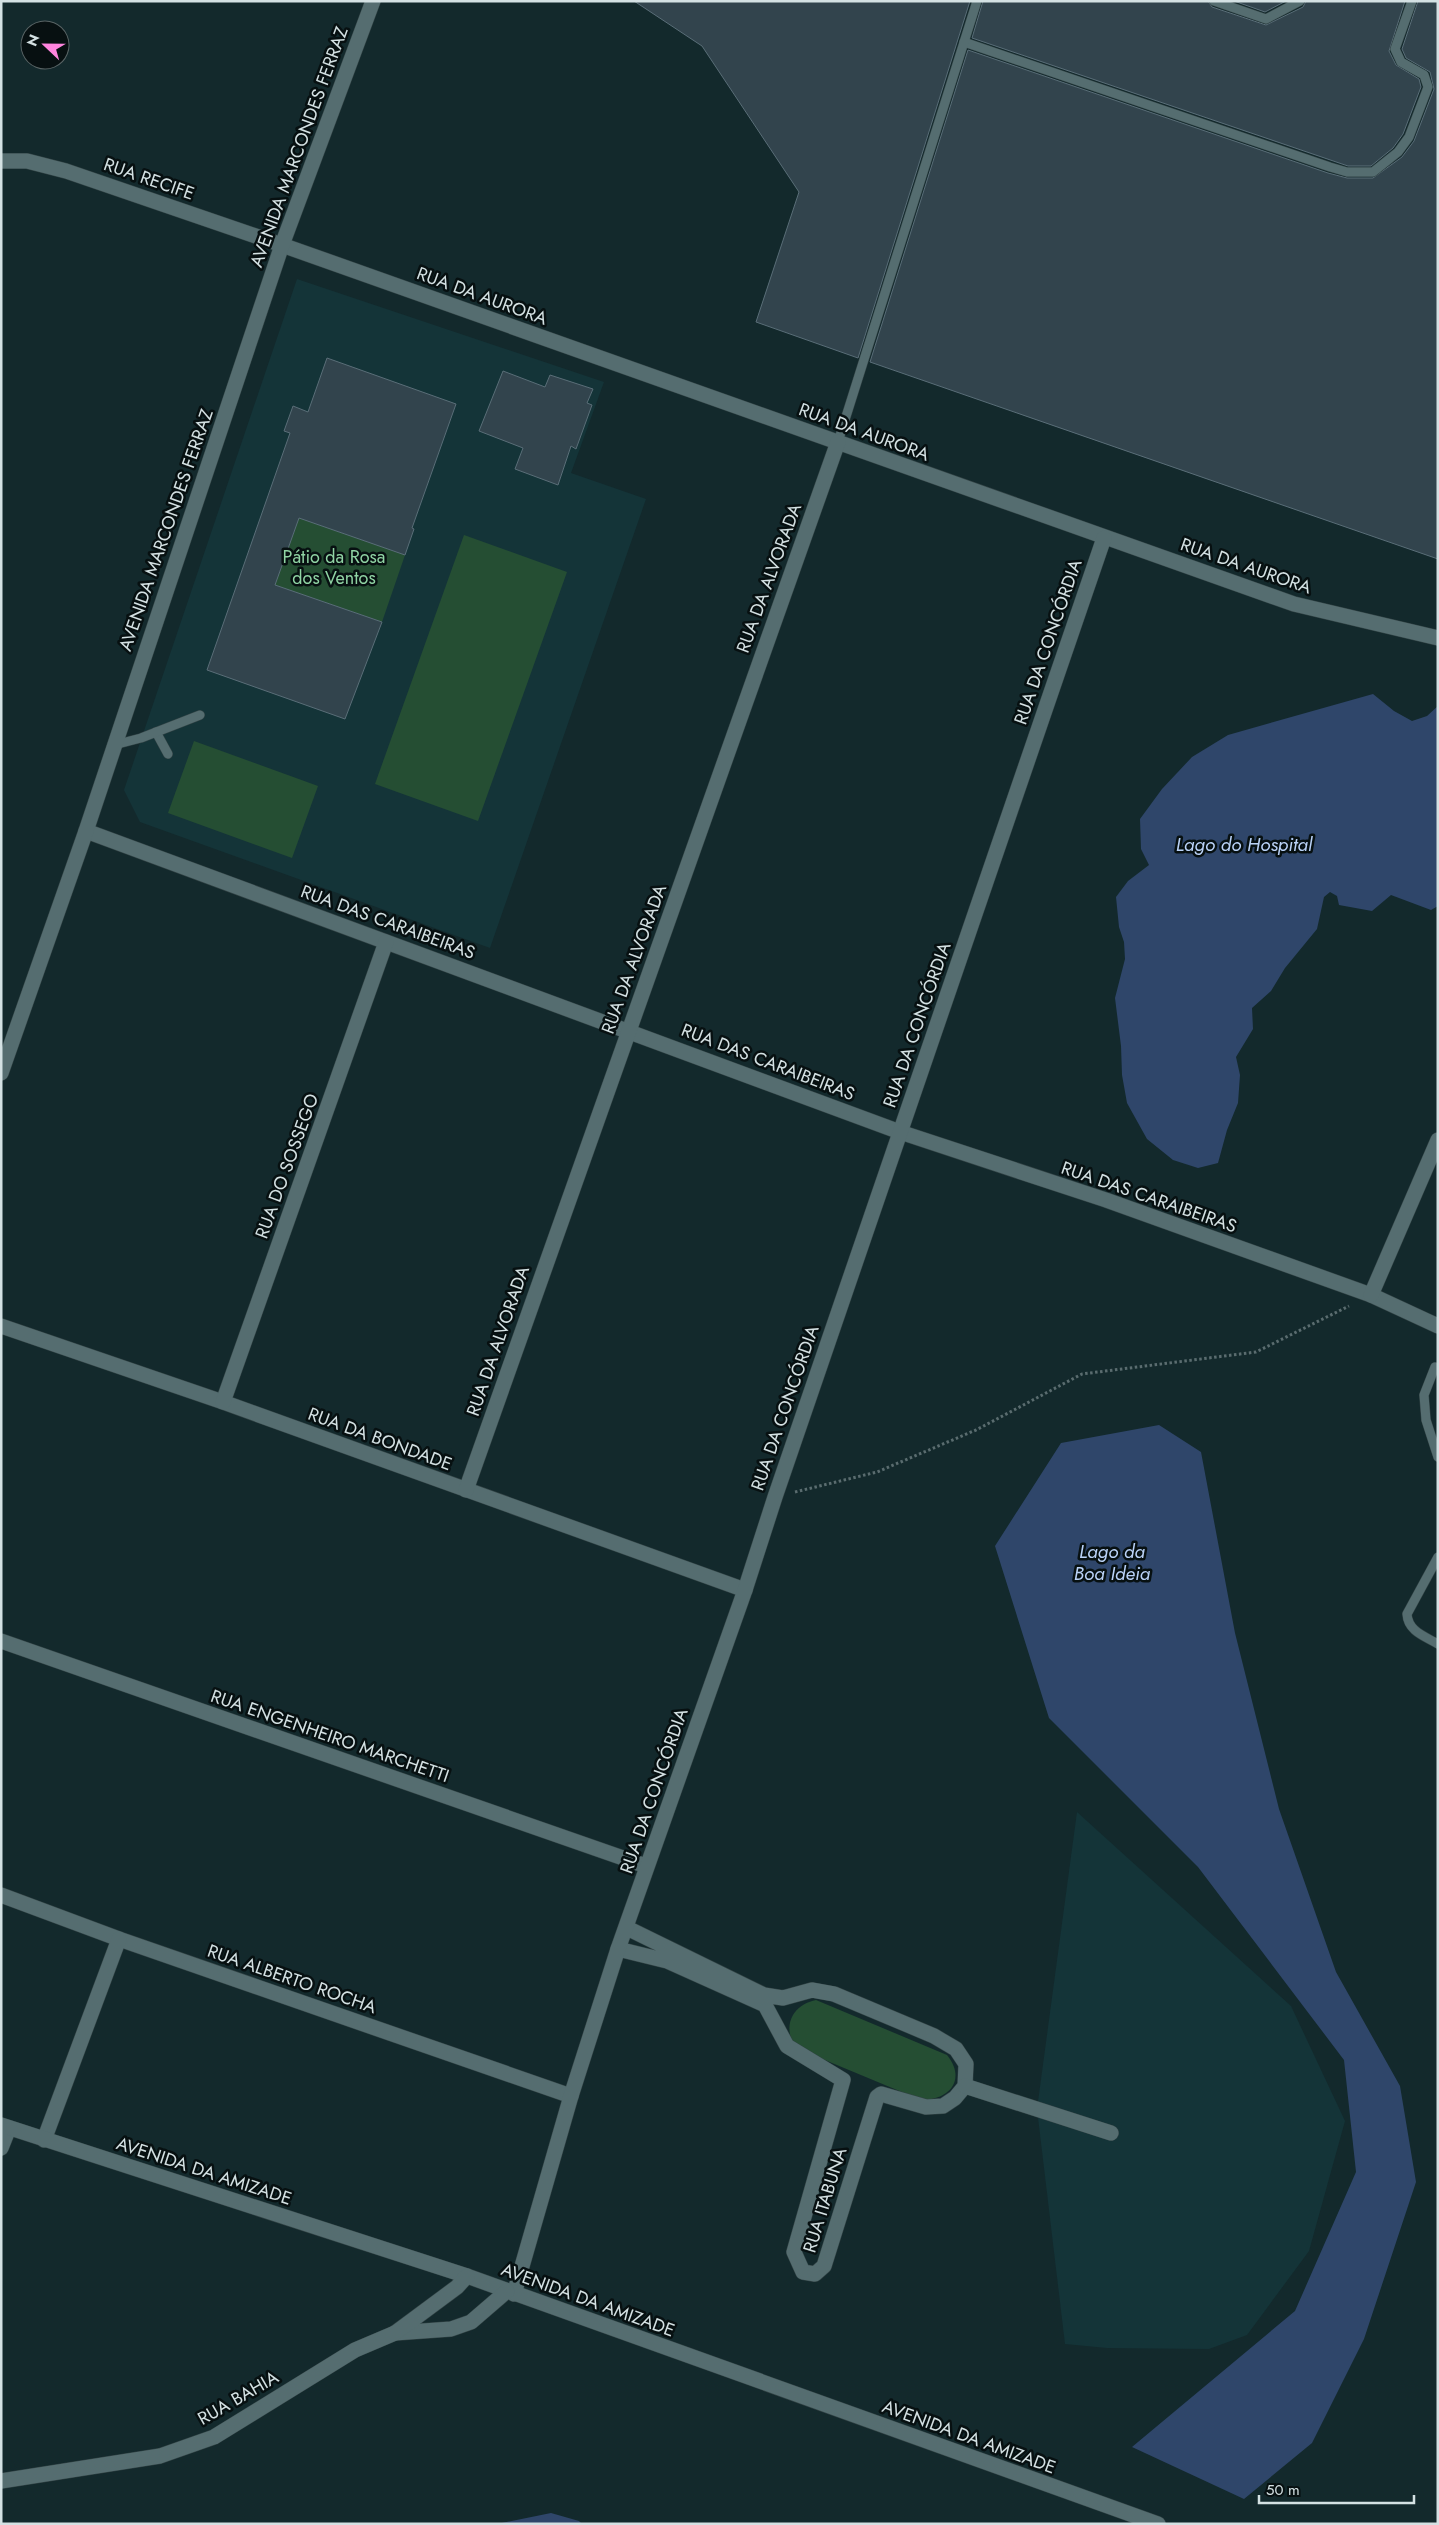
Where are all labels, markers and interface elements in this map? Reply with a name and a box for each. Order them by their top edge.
north arrow [20,20,70,70]
street label: AVENIDA MARCONDES FERRAZ [243,23,355,271]
text: N [22,31,44,49]
street label: RUA RECIFE [100,151,198,207]
street label: RUA DA AURORA [413,260,551,332]
street label: RUA DA AURORA [795,396,933,468]
street label: AVENIDA MARCONDES FERRAZ [112,405,220,655]
street label: RUA DA ALVORADA [730,500,808,656]
street label: RUA DA AURORA [1177,531,1315,601]
park label: Pátio da Rosa dos Ventos [283,544,385,591]
street label: RUA DA CONCÓRDIA [1008,556,1089,728]
water label: Lago do Hospital [1176,831,1313,858]
street label: RUA DAS CARAIBEIRAS [297,878,479,966]
street label: RUA DA ALVORADA [595,881,673,1037]
street label: RUA DA CONCÓRDIA [877,939,958,1111]
street label: RUA DAS CARAIBEIRAS [677,1017,859,1107]
street label: RUA DO SOSSEGO [249,1090,325,1242]
street label: RUA DAS CARAIBEIRAS [1058,1155,1240,1239]
street label: RUA DA ALVORADA [460,1262,536,1420]
street label: RUA DA CONCÓRDIA [745,1322,826,1494]
street label: RUA DA BONDADE [304,1401,456,1477]
water label: Lago da Boa Ideia [1074,1538,1151,1587]
street label: RUA ENGENHEIRO MARCHETTI [207,1683,453,1789]
street label: RUA DA CONCÓRDIA [614,1705,695,1877]
street label: RUA ALBERTO ROCHA [204,1938,380,2020]
street label: AVENIDA DA AMIZADE [113,2130,295,2212]
street label: RUA ITABUNA [797,2144,853,2256]
street label: AVENIDA DA AMIZADE [498,2257,678,2343]
street label: RUA BAHIA [193,2364,283,2432]
street label: AVENIDA DA AMIZADE [879,2394,1059,2480]
scale bar [1259,2472,1414,2504]
text: 50 m [1266,2479,1300,2501]

